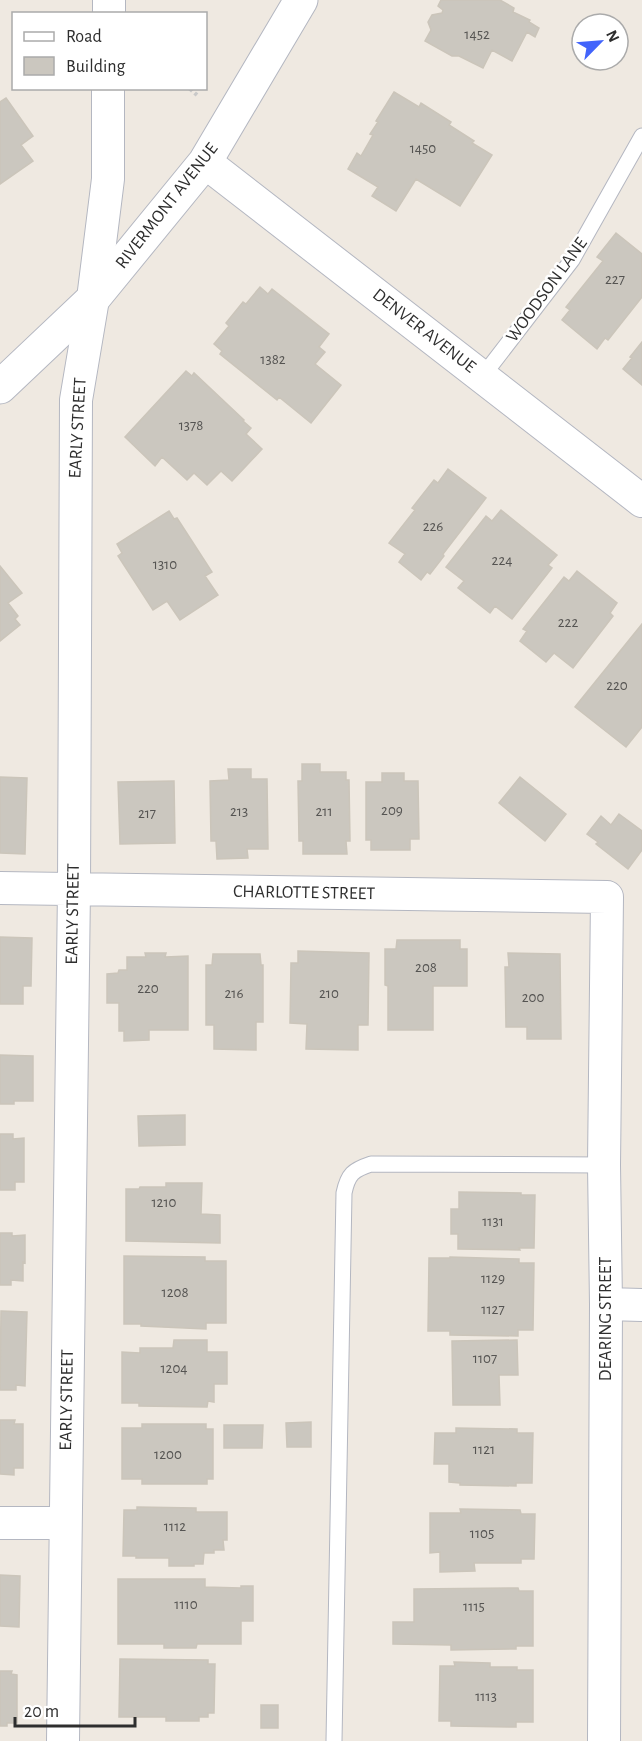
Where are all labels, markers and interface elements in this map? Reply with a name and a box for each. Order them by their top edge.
legend [12,12,207,90]
north arrow [570,12,630,72]
house number: 1452 [464,27,490,42]
text: Road [66,28,102,46]
text: N [603,28,622,45]
text: Building [66,58,126,76]
street label: RIVERMONT AVENUE [113,140,222,272]
house number: 1450 [410,141,436,156]
street label: WOODSON LANE [503,234,591,346]
house number: 227 [605,272,625,287]
street label: DENVER AVENUE [369,285,479,377]
house number: 1382 [260,352,286,367]
street label: EARLY STREET [66,377,90,479]
house number: 1378 [179,418,203,433]
house number: 226 [423,519,443,534]
house number: 224 [492,553,512,568]
house number: 1310 [153,557,177,572]
house number: 222 [558,615,578,630]
house number: 220 [606,678,628,693]
house number: 209 [381,803,403,818]
house number: 213 [230,804,248,819]
house number: 211 [315,804,333,819]
house number: 217 [138,806,156,821]
street label: EARLY STREET [63,863,83,965]
street label: CHARLOTTE STREET [233,883,375,903]
house number: 208 [415,960,437,975]
house number: 220 [137,981,159,996]
house number: 216 [224,986,244,1001]
house number: 210 [319,986,339,1001]
house number: 200 [522,990,544,1005]
house number: 1210 [151,1195,177,1210]
house number: 1131 [482,1214,504,1229]
street label: DEARING STREET [597,1257,615,1381]
house number: 1129 [481,1271,505,1286]
house number: 1208 [161,1285,189,1300]
house number: 1127 [481,1302,505,1317]
street label: EARLY STREET [57,1349,77,1451]
house number: 1107 [473,1351,497,1366]
house number: 1204 [160,1361,188,1376]
house number: 1121 [473,1442,495,1457]
house number: 1200 [154,1447,182,1462]
house number: 1112 [164,1519,186,1534]
house number: 1105 [470,1526,494,1541]
house number: 1110 [174,1597,198,1612]
house number: 1115 [463,1599,485,1614]
house number: 1113 [475,1689,497,1704]
scale bar [15,1690,135,1728]
text: 20 m [24,1703,59,1721]

